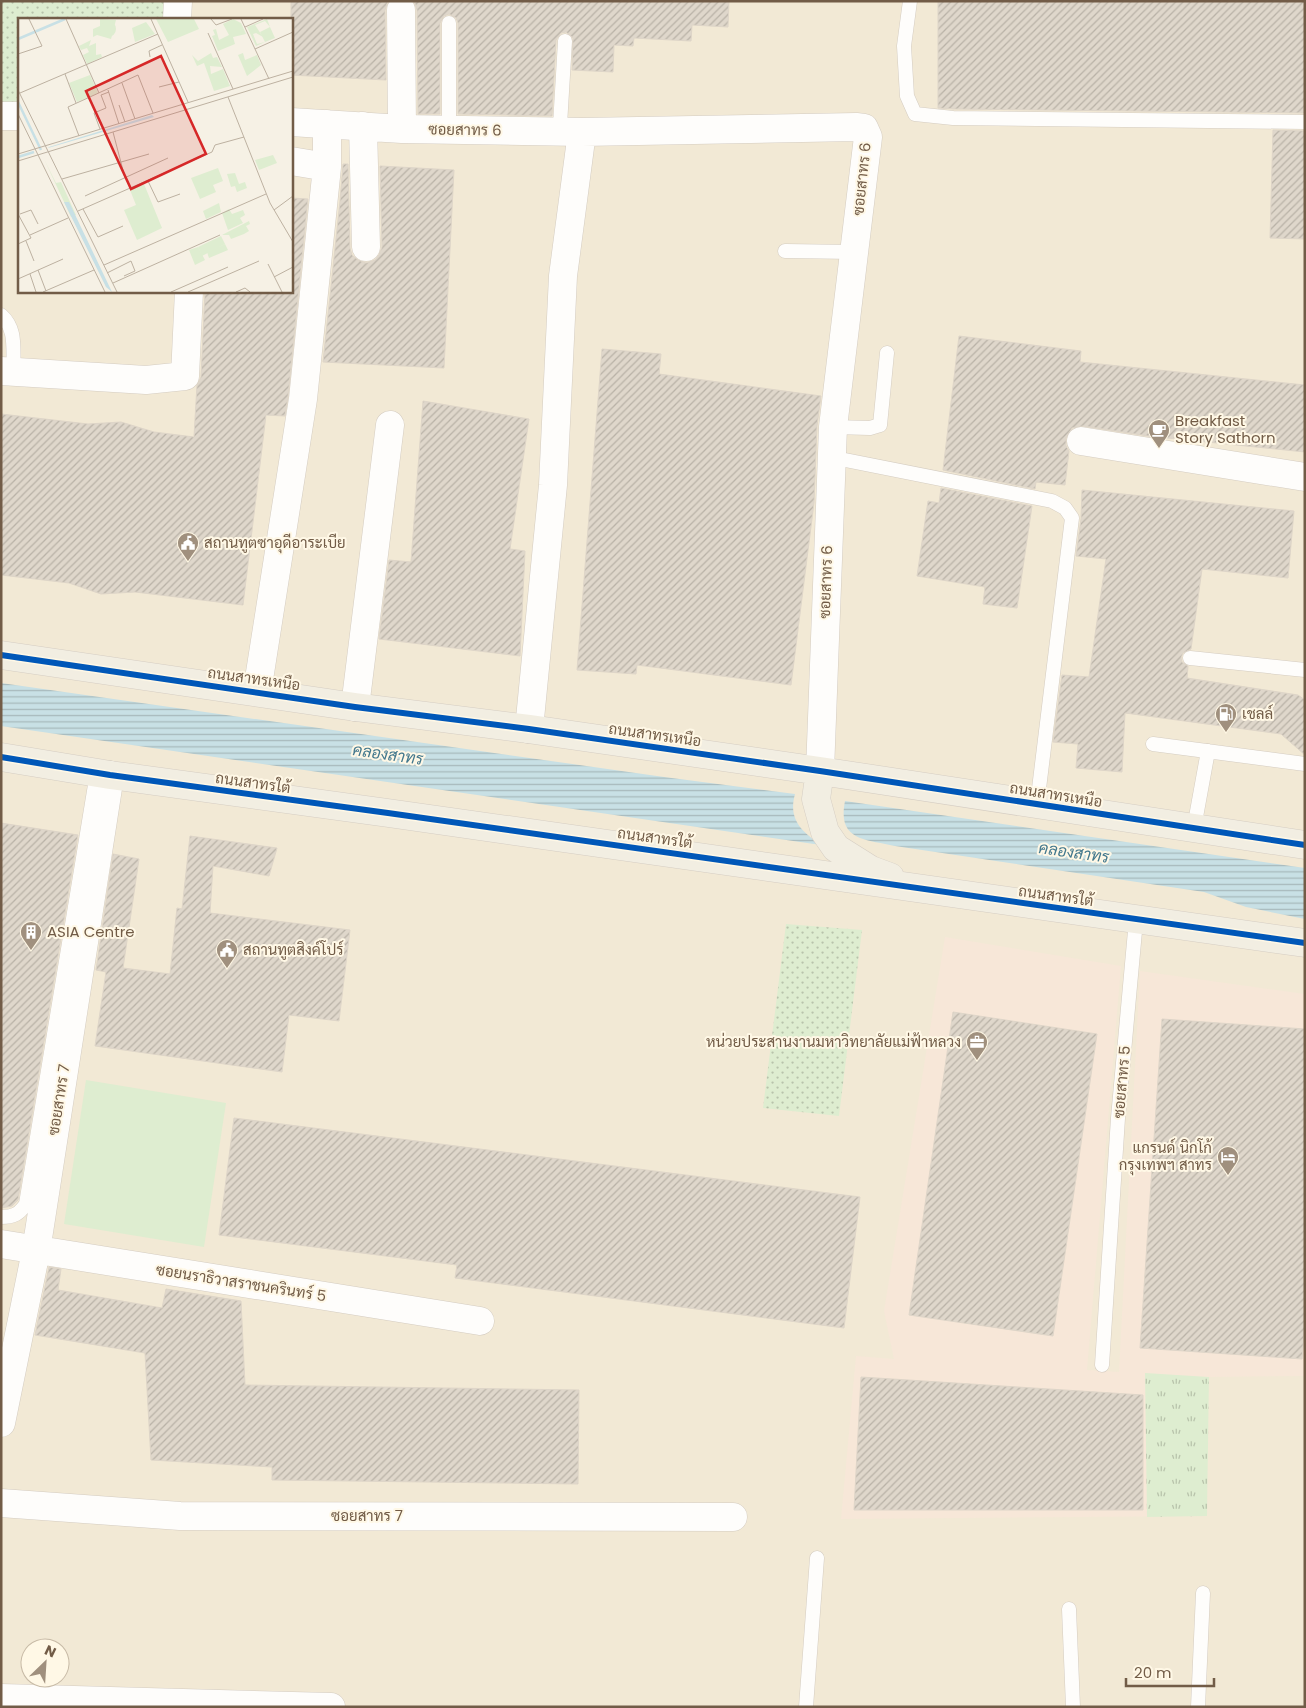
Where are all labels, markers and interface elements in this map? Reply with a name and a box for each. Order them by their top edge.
inset map [18,18,292,292]
street label: ซอยสาทร 6 [428,118,502,141]
street label: ซอยสาทร 6 [847,141,876,216]
place label: Breakfast Story Sathorn [1175,410,1276,448]
cafe icon: Breakfast Story Sathorn [1147,418,1171,449]
public building icon: สถานทูตซาอุดีอาระเบีย [176,531,200,562]
place label: สถานทูตซาอุดีอาระเบีย [204,532,346,554]
street label: ซอยสาทร 6 [814,545,837,619]
street label: ถนนสาทรเหนือ [206,662,302,695]
fuel station icon: เชลล์ [1214,702,1238,733]
place label: เชลล์ [1242,703,1273,724]
street label: ถนนสาทรเหนือ [607,718,703,751]
water label: คลองสาทร [351,738,426,771]
street label: ถนนสาทรใต้ [214,767,293,798]
street label: ถนนสาทรเหนือ [1008,777,1104,812]
street label: ถนนสาทรใต้ [616,822,695,853]
water label: คลองสาทร [1037,836,1112,869]
street label: ถนนสาทรใต้ [1017,880,1096,911]
building icon: ASIA Centre [19,920,43,951]
place label: ASIA Centre [47,921,135,942]
public building icon: สถานทูตสิงค์โปร์ [215,938,239,969]
place label: สถานทูตสิงค์โปร์ [243,939,344,960]
office icon: หน่วยประสานงานมหาวิทยาลัยแม่ฟ้าหลวง [965,1030,989,1061]
place label: หน่วยประสานงานมหาวิทยาลัยแม่ฟ้าหลวง [706,1031,961,1052]
street label: ซอยสาทร 5 [1108,1045,1135,1119]
street label: ซอยสาทร 7 [43,1063,75,1137]
place label: แกรนด์ นิกโก้ กรุงเทพฯ สาทร [1119,1137,1213,1176]
hotel icon: แกรนด์ นิกโก้ กรุงเทพฯ สาทร [1216,1145,1240,1176]
street label: ซอยนราธิวาสราชนครินทร์ 5 [154,1259,328,1306]
street label: ซอยสาทร 7 [331,1505,403,1526]
north arrow [20,1638,70,1688]
text: N [41,1640,59,1663]
scale bar [1126,1656,1214,1688]
text: 20 m [1134,1662,1172,1683]

